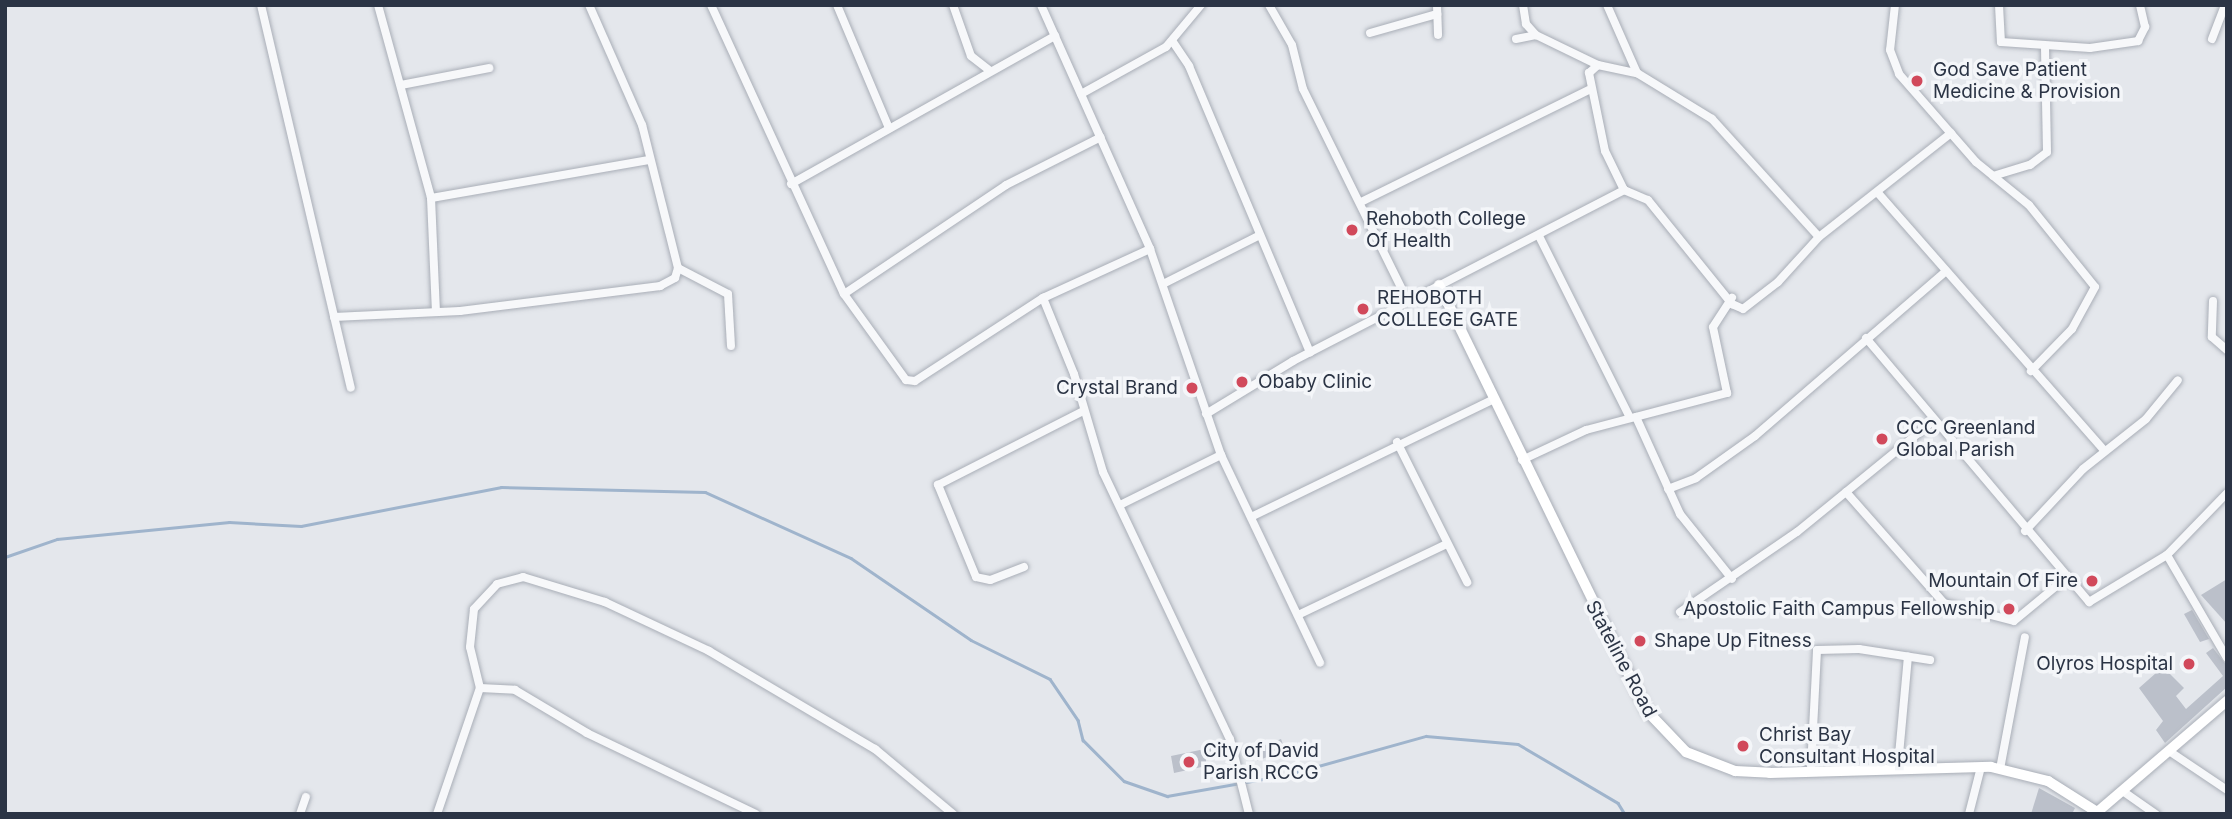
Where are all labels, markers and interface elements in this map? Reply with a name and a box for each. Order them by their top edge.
place label: God Save Patient Medicine & Provision [1933,59,2121,103]
marker: God Save Patient Medicine & Provision [1907,71,1927,91]
place label: Rehoboth College Of Health [1366,208,1526,252]
marker: Rehoboth College Of Health [1344,222,1360,238]
place label: REHOBOTH COLLEGE GATE [1377,287,1518,331]
marker: REHOBOTH COLLEGE GATE [1355,301,1371,317]
place label: Obaby Clinic [1258,371,1372,393]
marker: Obaby Clinic [1232,372,1252,392]
place label: Crystal Brand [1056,377,1178,399]
marker: Crystal Brand [1184,380,1200,396]
place label: CCC Greenland Global Parish [1896,417,2036,461]
marker: CCC Greenland Global Parish [1874,431,1890,447]
place label: Mountain Of Fire [1928,570,2078,592]
marker: Mountain Of Fire [2084,573,2100,589]
street label: Stateline Road [1581,597,1661,721]
place label: Apostolic Faith Campus Fellowship [1683,598,1995,620]
marker: Apostolic Faith Campus Fellowship [2001,601,2017,617]
place label: Shape Up Fitness [1654,630,1812,652]
marker: Shape Up Fitness [1632,633,1648,649]
place label: Olyros Hospital [2036,653,2173,675]
marker: Olyros Hospital [2179,654,2199,674]
place label: Christ Bay Consultant Hospital [1759,724,1935,768]
marker: Christ Bay Consultant Hospital [1733,736,1753,756]
place label: City of David Parish RCCG [1203,740,1319,784]
marker: City of David Parish RCCG [1181,754,1197,770]

